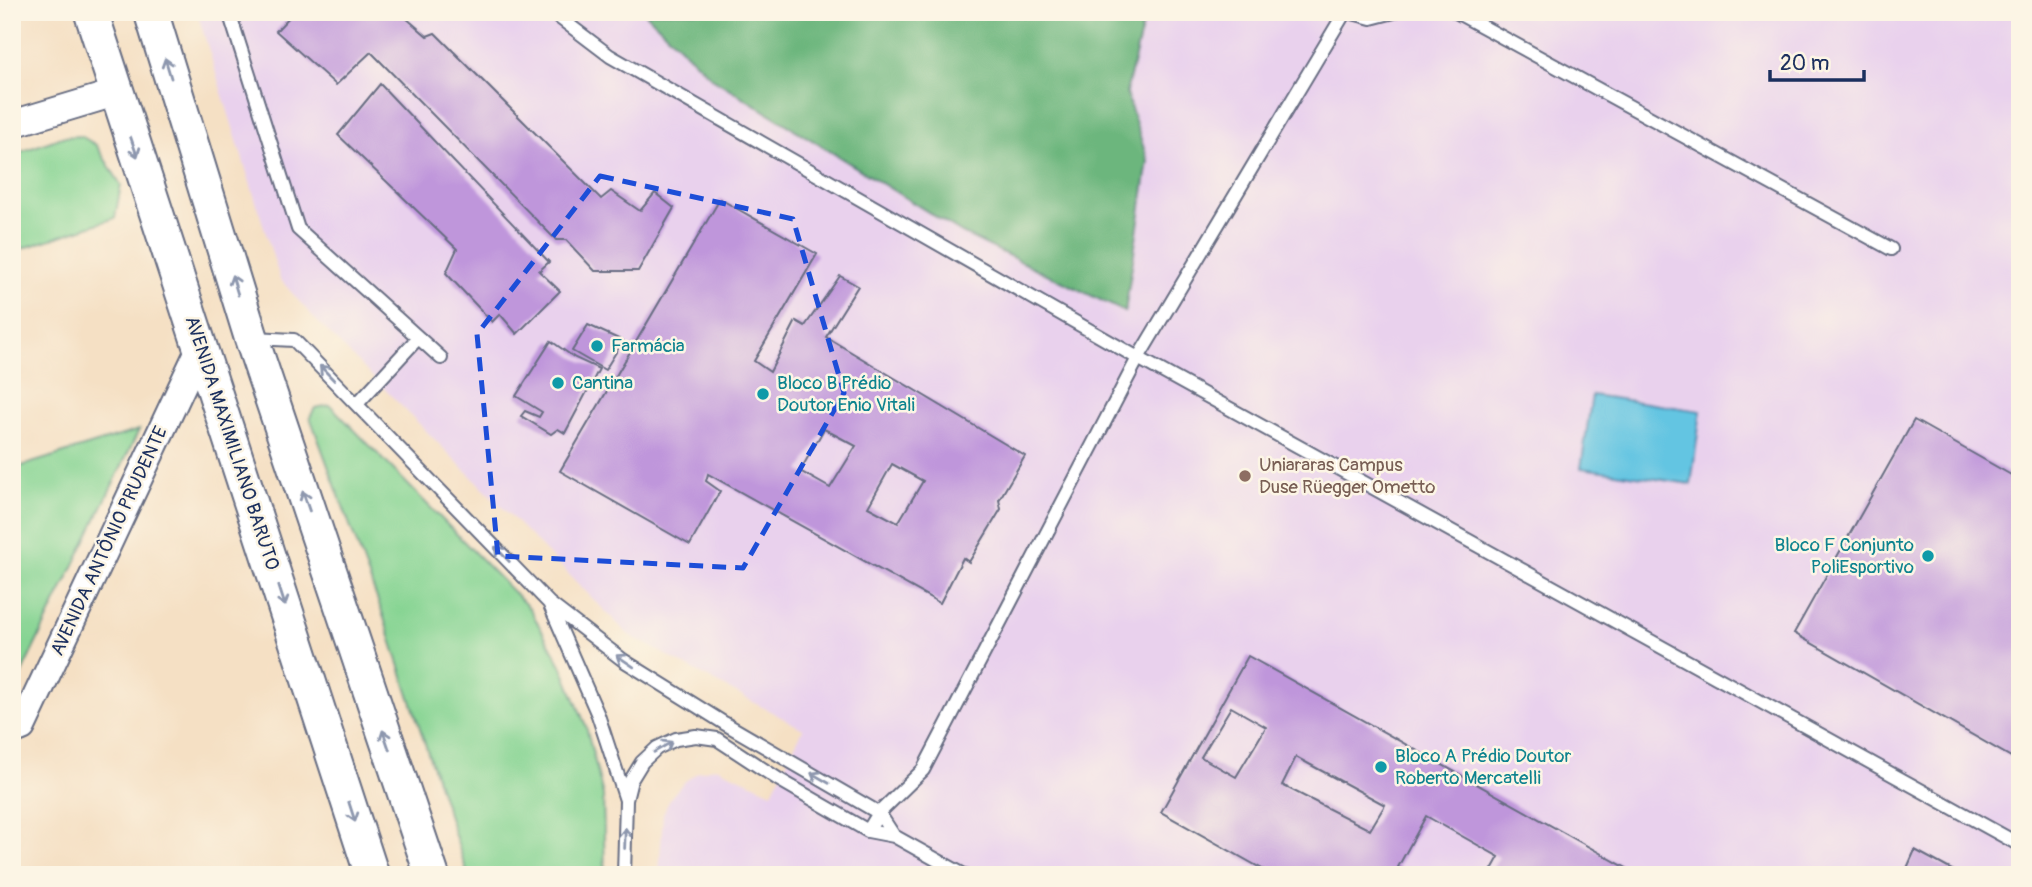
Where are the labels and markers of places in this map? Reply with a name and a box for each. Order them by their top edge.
place label: Farmácia [611,334,685,358]
marker: Farmácia [589,338,605,354]
place label: Cantina [572,371,633,395]
place label: Bloco B Prédio Doutor Enio Vitali [777,371,915,417]
marker: Cantina [550,375,566,391]
marker: Bloco B Prédio Doutor Enio Vitali [755,386,771,402]
place label: Uniararas Campus Duse Rüegger Ometto [1259,453,1436,499]
marker: Uniararas Campus Duse Rüegger Ometto [1237,468,1253,484]
place label: Bloco F Conjunto PoliEsportivo [1775,533,1914,579]
marker: Bloco F Conjunto PoliEsportivo [1920,548,1936,564]
place label: Bloco A Prédio Doutor Roberto Mercatelli [1395,744,1571,790]
marker: Bloco A Prédio Doutor Roberto Mercatelli [1373,759,1389,775]

